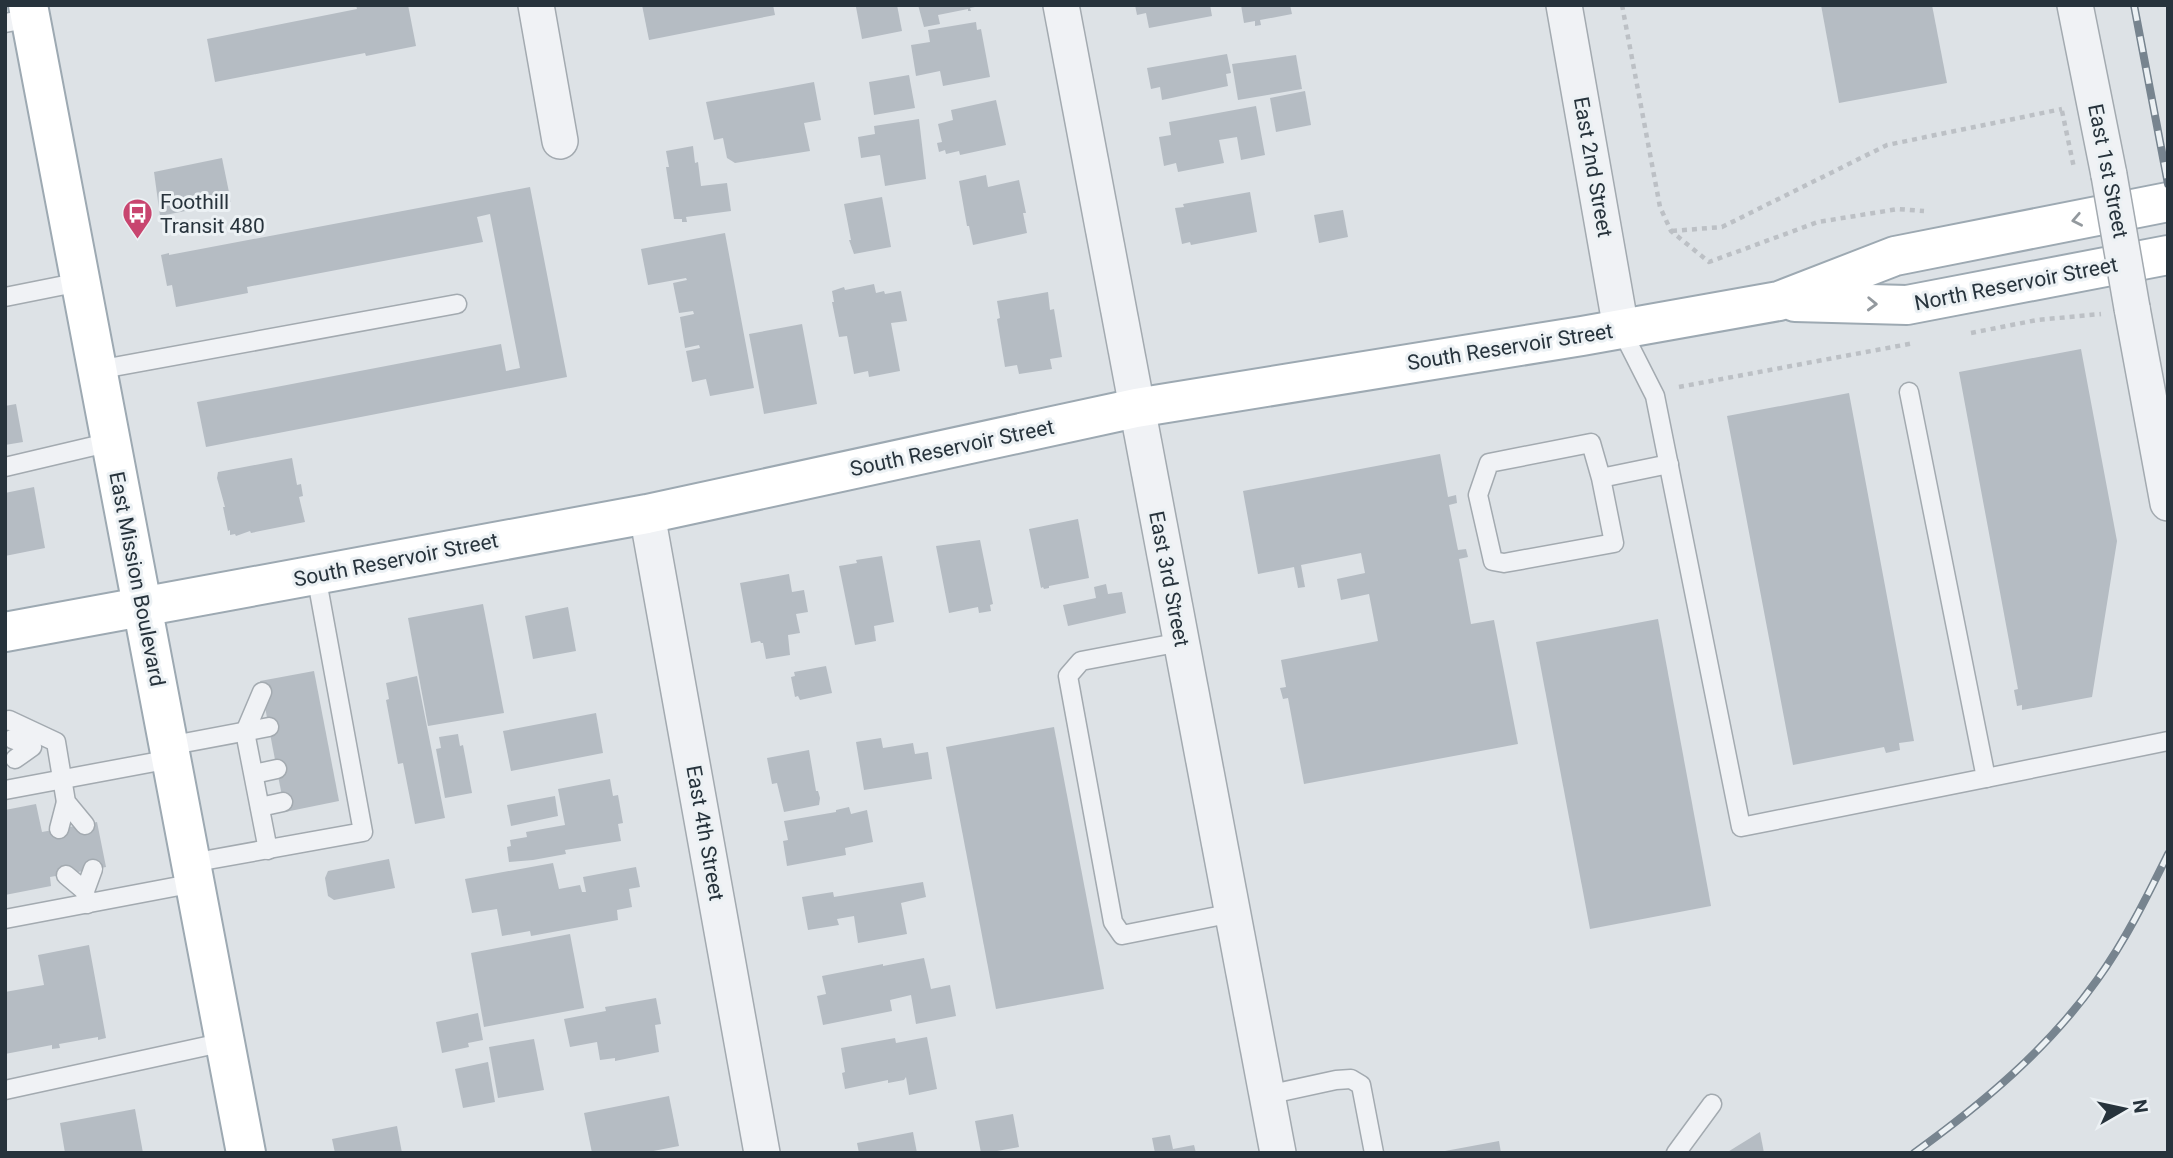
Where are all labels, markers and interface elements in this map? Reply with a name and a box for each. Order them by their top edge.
street label: East 2nd Street [1569,95,1617,239]
street label: East 1st Street [2083,102,2133,240]
place label: Foothill Transit 480 [160,190,265,238]
bus stop icon: Foothill Transit 480 [120,197,154,241]
one-way arrow [2071,212,2083,227]
street label: North Reservoir Street [1912,253,2120,315]
one-way arrow [1867,297,1878,312]
street label: South Reservoir Street [1405,319,1615,375]
street label: South Reservoir Street [848,415,1056,481]
street label: East Mission Boulevard [104,470,170,688]
street label: East 3rd Street [1144,509,1194,649]
street label: South Reservoir Street [292,528,500,592]
street label: East 4th Street [681,763,729,903]
north arrow [2089,1074,2159,1144]
text: N [2128,1098,2153,1115]

